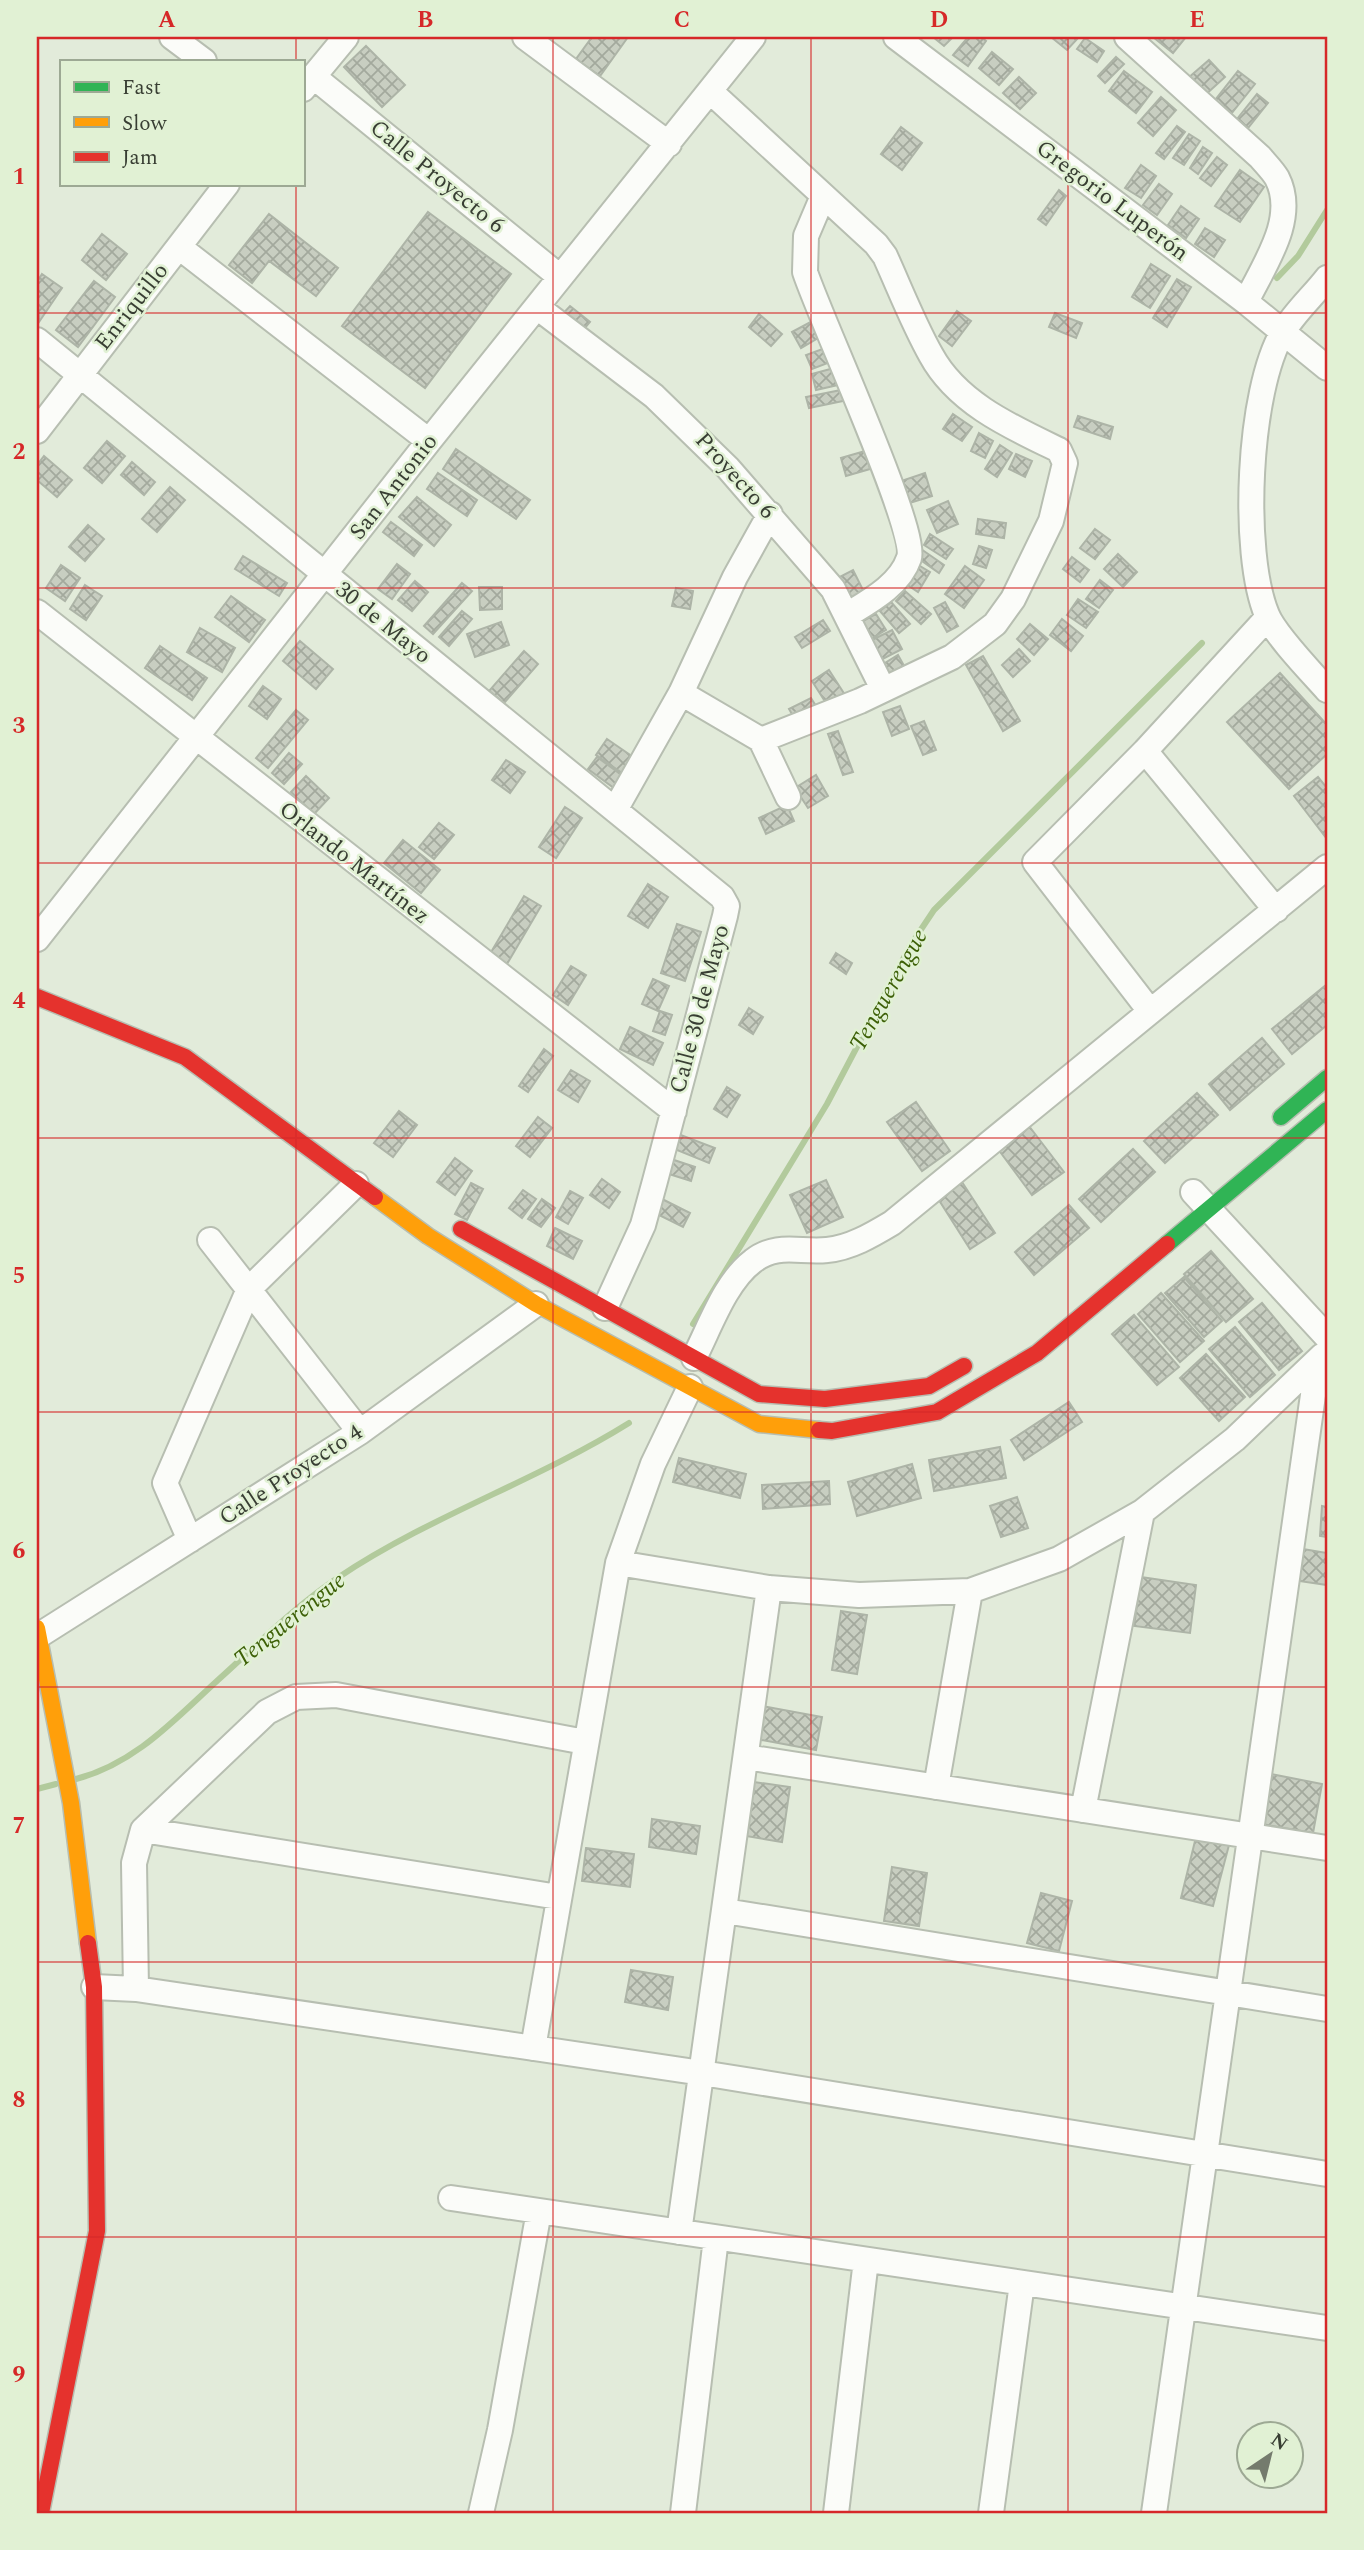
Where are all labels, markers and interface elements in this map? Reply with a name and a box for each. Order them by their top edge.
text: A [158,3,176,38]
text: B [417,3,433,38]
text: C [674,3,690,38]
text: D [930,3,948,38]
text: E [1189,3,1205,38]
legend [60,60,304,186]
text: Fast [122,72,161,104]
text: Slow [122,108,168,140]
street label: Calle Proyecto 6 [362,111,512,243]
street label: Gregorio Luperón [1028,132,1196,270]
text: Jam [122,142,158,174]
text: 1 [13,160,25,195]
street label: Enriquillo [86,255,178,359]
street label: Proyecto 6 [686,425,784,527]
street label: San Antonio [341,426,447,548]
text: 2 [13,435,26,470]
street label: 30 de Mayo [327,573,439,673]
text: 3 [13,709,26,744]
street label: Orlando Martínez [271,793,437,933]
street label: Calle 30 de Mayo [661,921,739,1097]
water label: Tenguerengue [840,922,938,1058]
text: 4 [13,984,26,1019]
text: 5 [13,1259,25,1294]
street label: Calle Proyecto 4 [212,1415,370,1535]
text: 6 [13,1534,26,1569]
water label: Tenguerengue [226,1563,354,1677]
text: 7 [13,1809,25,1844]
text: 8 [13,2083,25,2118]
text: 9 [13,2358,26,2393]
north arrow [1234,2420,1304,2490]
text: N [1264,2426,1294,2459]

